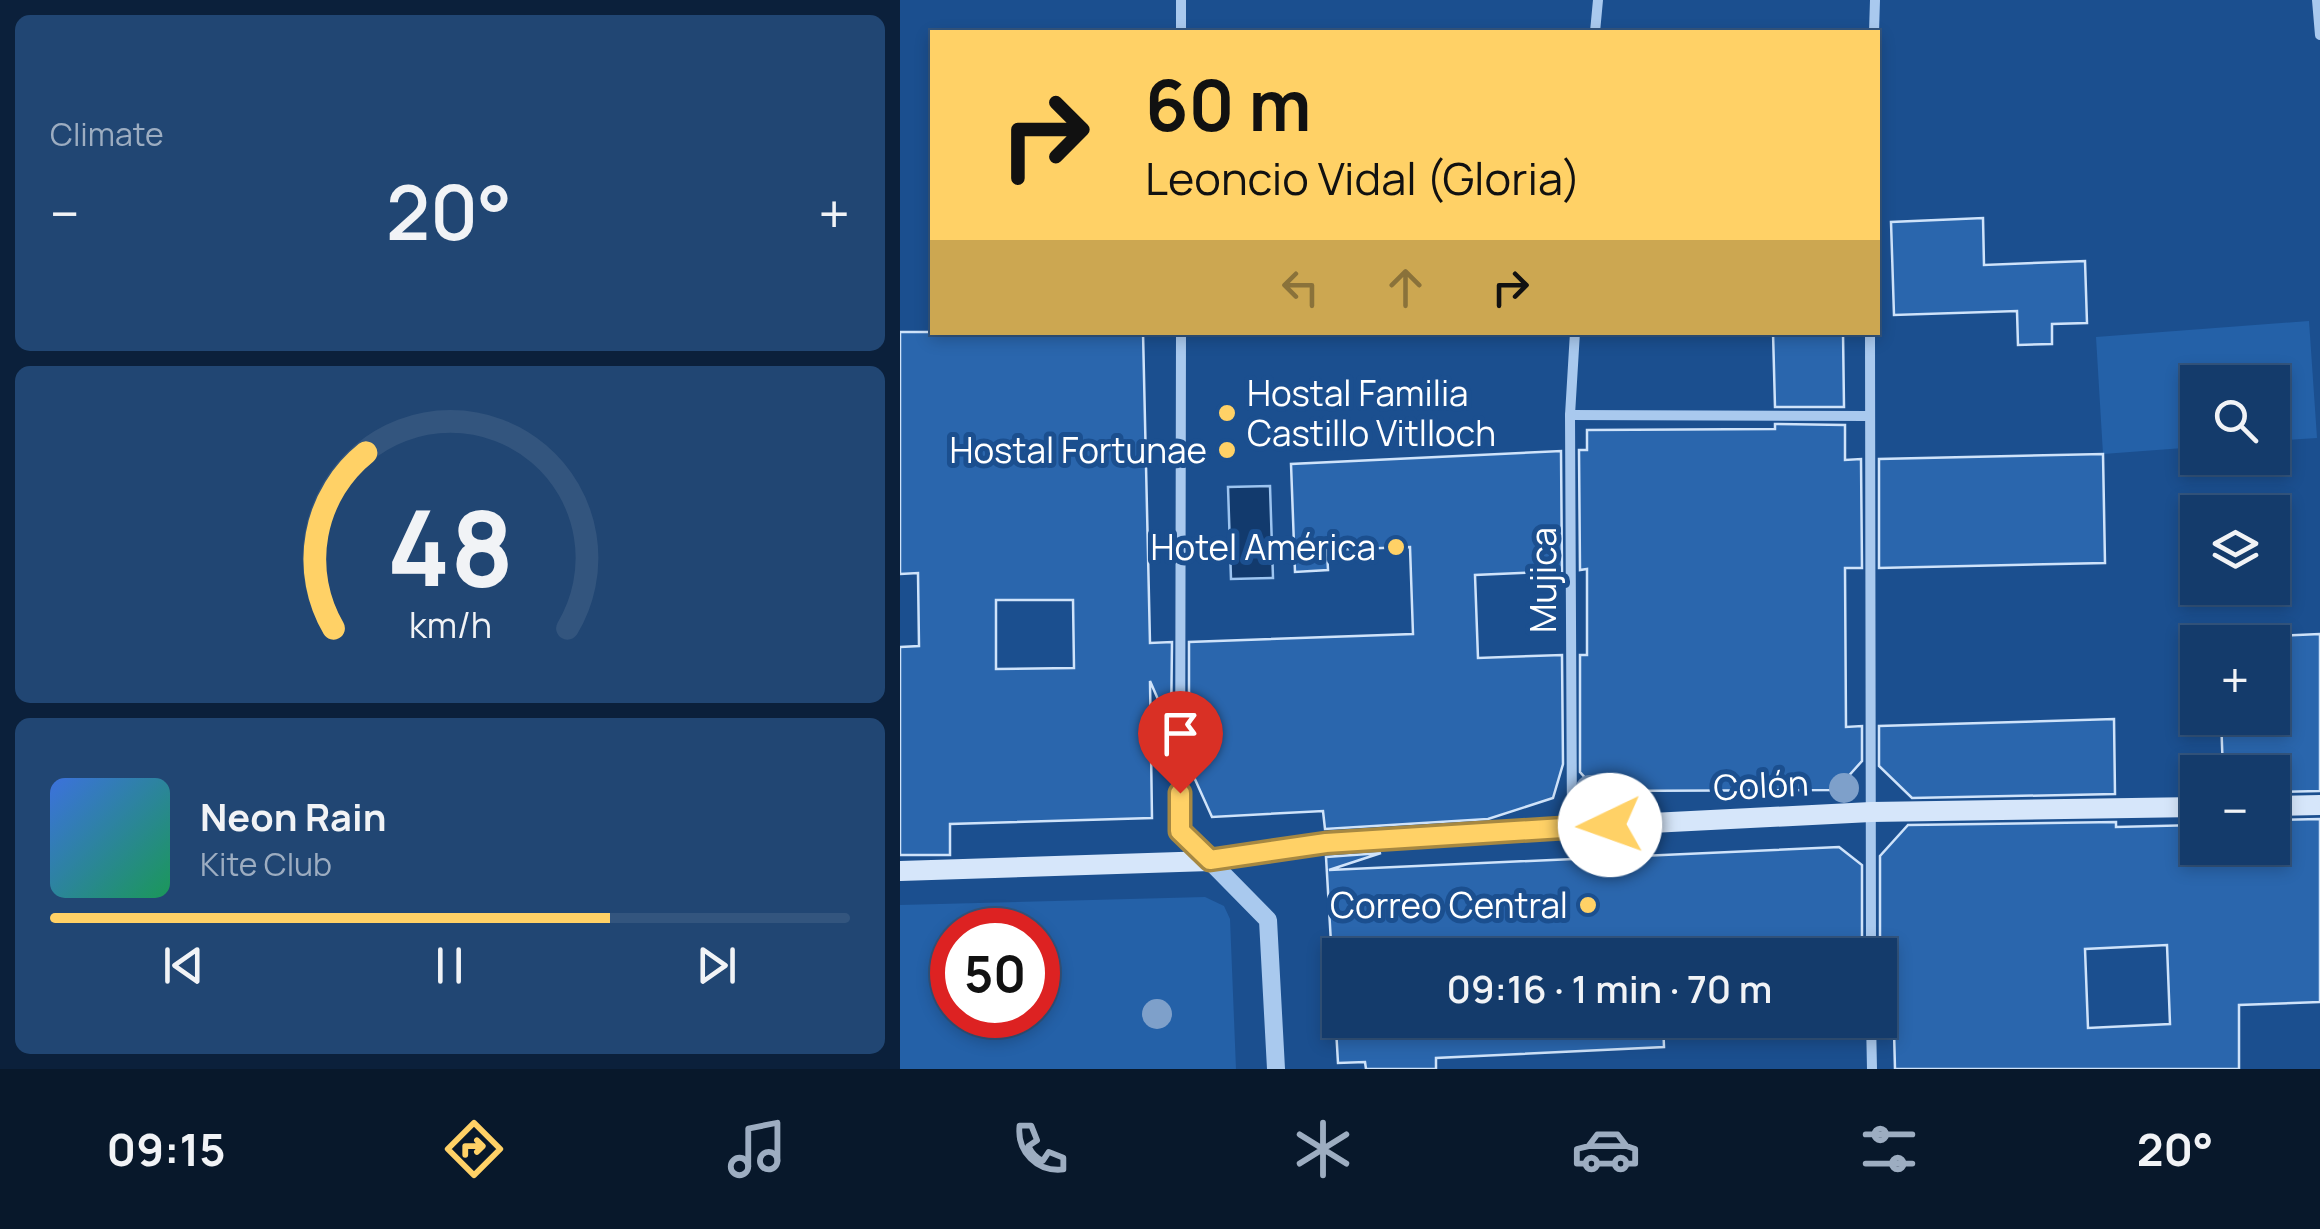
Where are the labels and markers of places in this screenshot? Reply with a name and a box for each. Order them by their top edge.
place label: Hostal Familia Castillo Vitlloch [1247,369,1496,457]
marker: Hostal Familia Castillo Vitlloch [1216,402,1238,424]
place label: Hostal Fortunae [950,426,1207,474]
marker: Hostal Fortunae [1216,439,1238,461]
place label: Hotel América [1151,523,1376,571]
marker: Hotel América [1385,536,1407,558]
pin [1138,691,1223,794]
place label: Correo Central [1330,881,1568,929]
marker: Correo Central [1577,894,1599,916]

